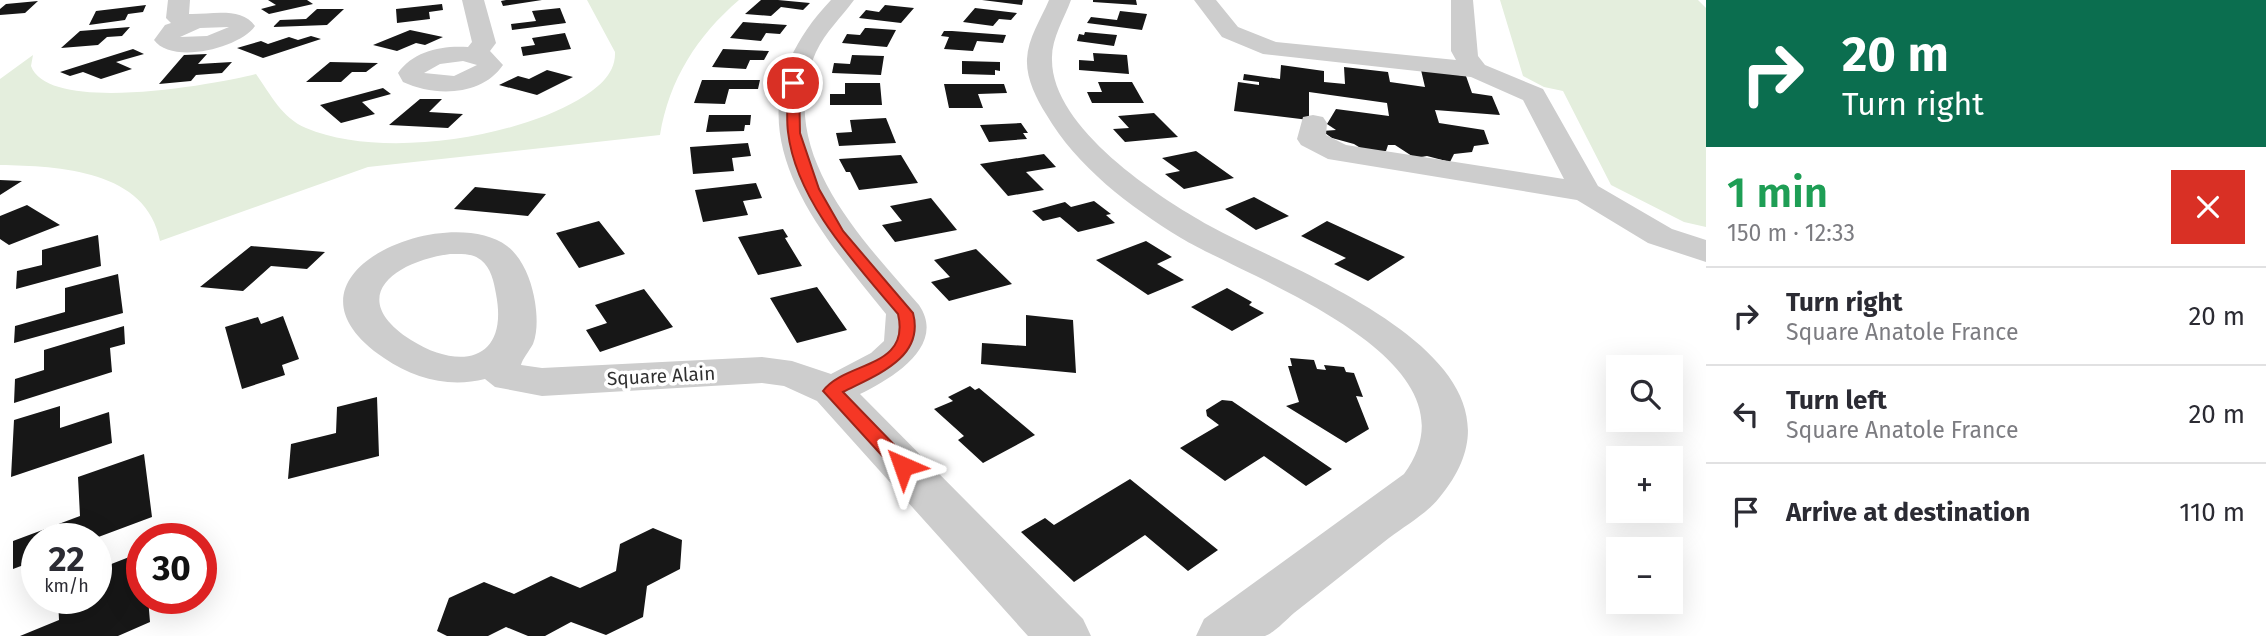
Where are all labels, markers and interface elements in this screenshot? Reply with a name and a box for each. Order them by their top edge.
text: 20 m [1842,25,1949,84]
icon: right [1727,28,1818,119]
pin [763,53,823,113]
icon: arrive [774,64,812,102]
text: Turn right [1842,85,1984,123]
text: 1 min [1727,168,1828,218]
button: close [2171,170,2245,244]
text: 150 m · 12:33 [1727,219,1855,247]
text: Turn right [1786,287,1903,318]
icon: right [1727,297,1765,335]
text: 20 m [2188,301,2245,332]
text: Square Anatole France [1786,318,2018,346]
map controls [1606,355,1683,614]
button: search [1606,355,1683,432]
street label: Square Alain [606,362,716,390]
text: Turn left [1786,385,1887,416]
icon: left [1727,395,1765,433]
text: 20 m [2188,399,2245,430]
text: Square Anatole France [1786,416,2018,444]
position arrow [866,429,940,503]
button: + [1606,446,1683,523]
icon: arrive [1727,493,1765,531]
text: Arrive at destination [1786,497,2030,528]
text: 110 m [2179,497,2245,528]
speed limit sign: 30 [126,523,217,614]
button: − [1606,537,1683,614]
text: 22 [48,538,85,580]
text: km/h [44,575,89,597]

